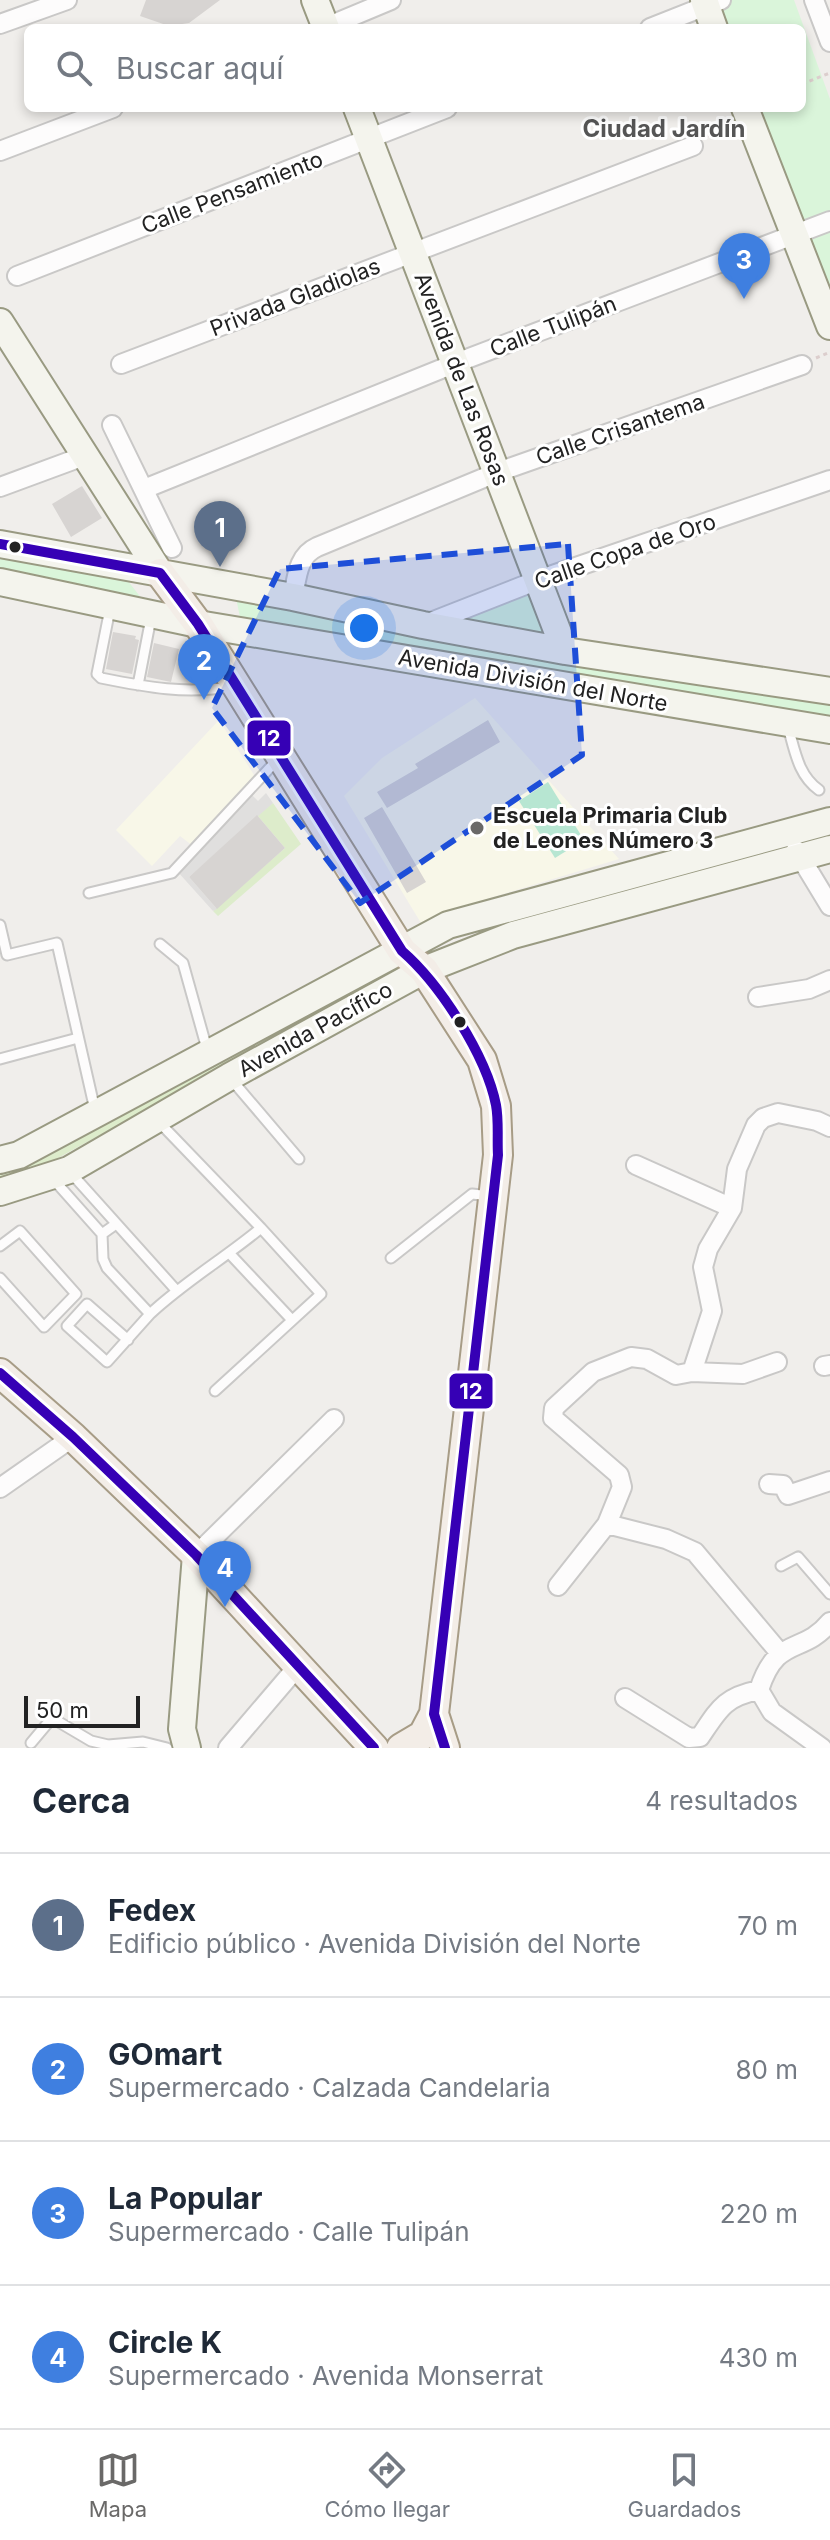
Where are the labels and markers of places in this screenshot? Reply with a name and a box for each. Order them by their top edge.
pin: 3 [718,233,770,299]
pin: 1 [194,501,246,567]
unlabelled marker [7,539,23,555]
pin: 2 [178,634,230,700]
place label: Escuela Primaria Club de Leones Número 3 [493,802,727,853]
marker: Escuela Primaria Club de Leones Número 3 [468,819,486,837]
unlabelled marker [452,1014,468,1030]
pin: 4 [199,1541,251,1607]

